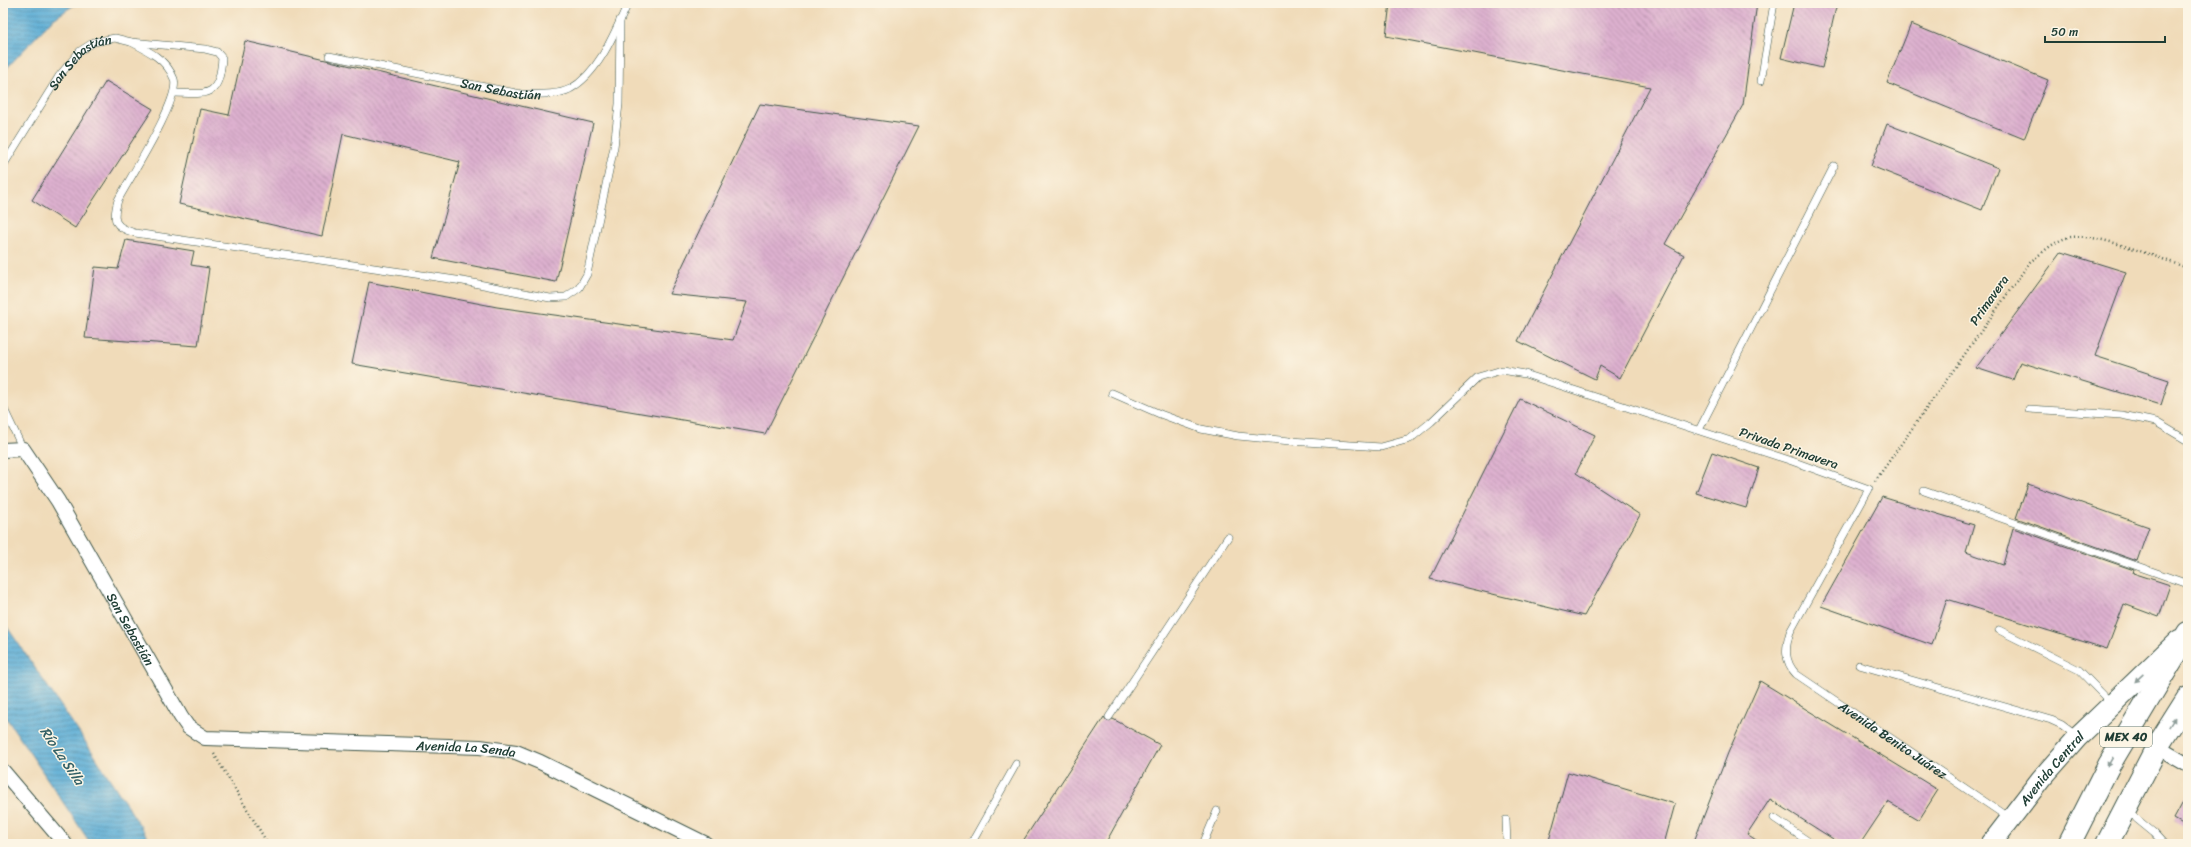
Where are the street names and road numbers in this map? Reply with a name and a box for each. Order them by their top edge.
street label: San Sebastián [41,27,113,95]
street label: San Sebastián [458,71,541,106]
street label: Primavera [1963,269,2015,330]
street label: Privada Primavera [1736,420,1842,476]
street label: San Sebastián [101,588,161,670]
street label: Avenida Benito Juárez [1833,694,1953,785]
street label: Avenida Central [2012,725,2090,811]
road number: MEX 40 [2100,727,2152,747]
street label: Avenida La Senda [415,733,518,763]

